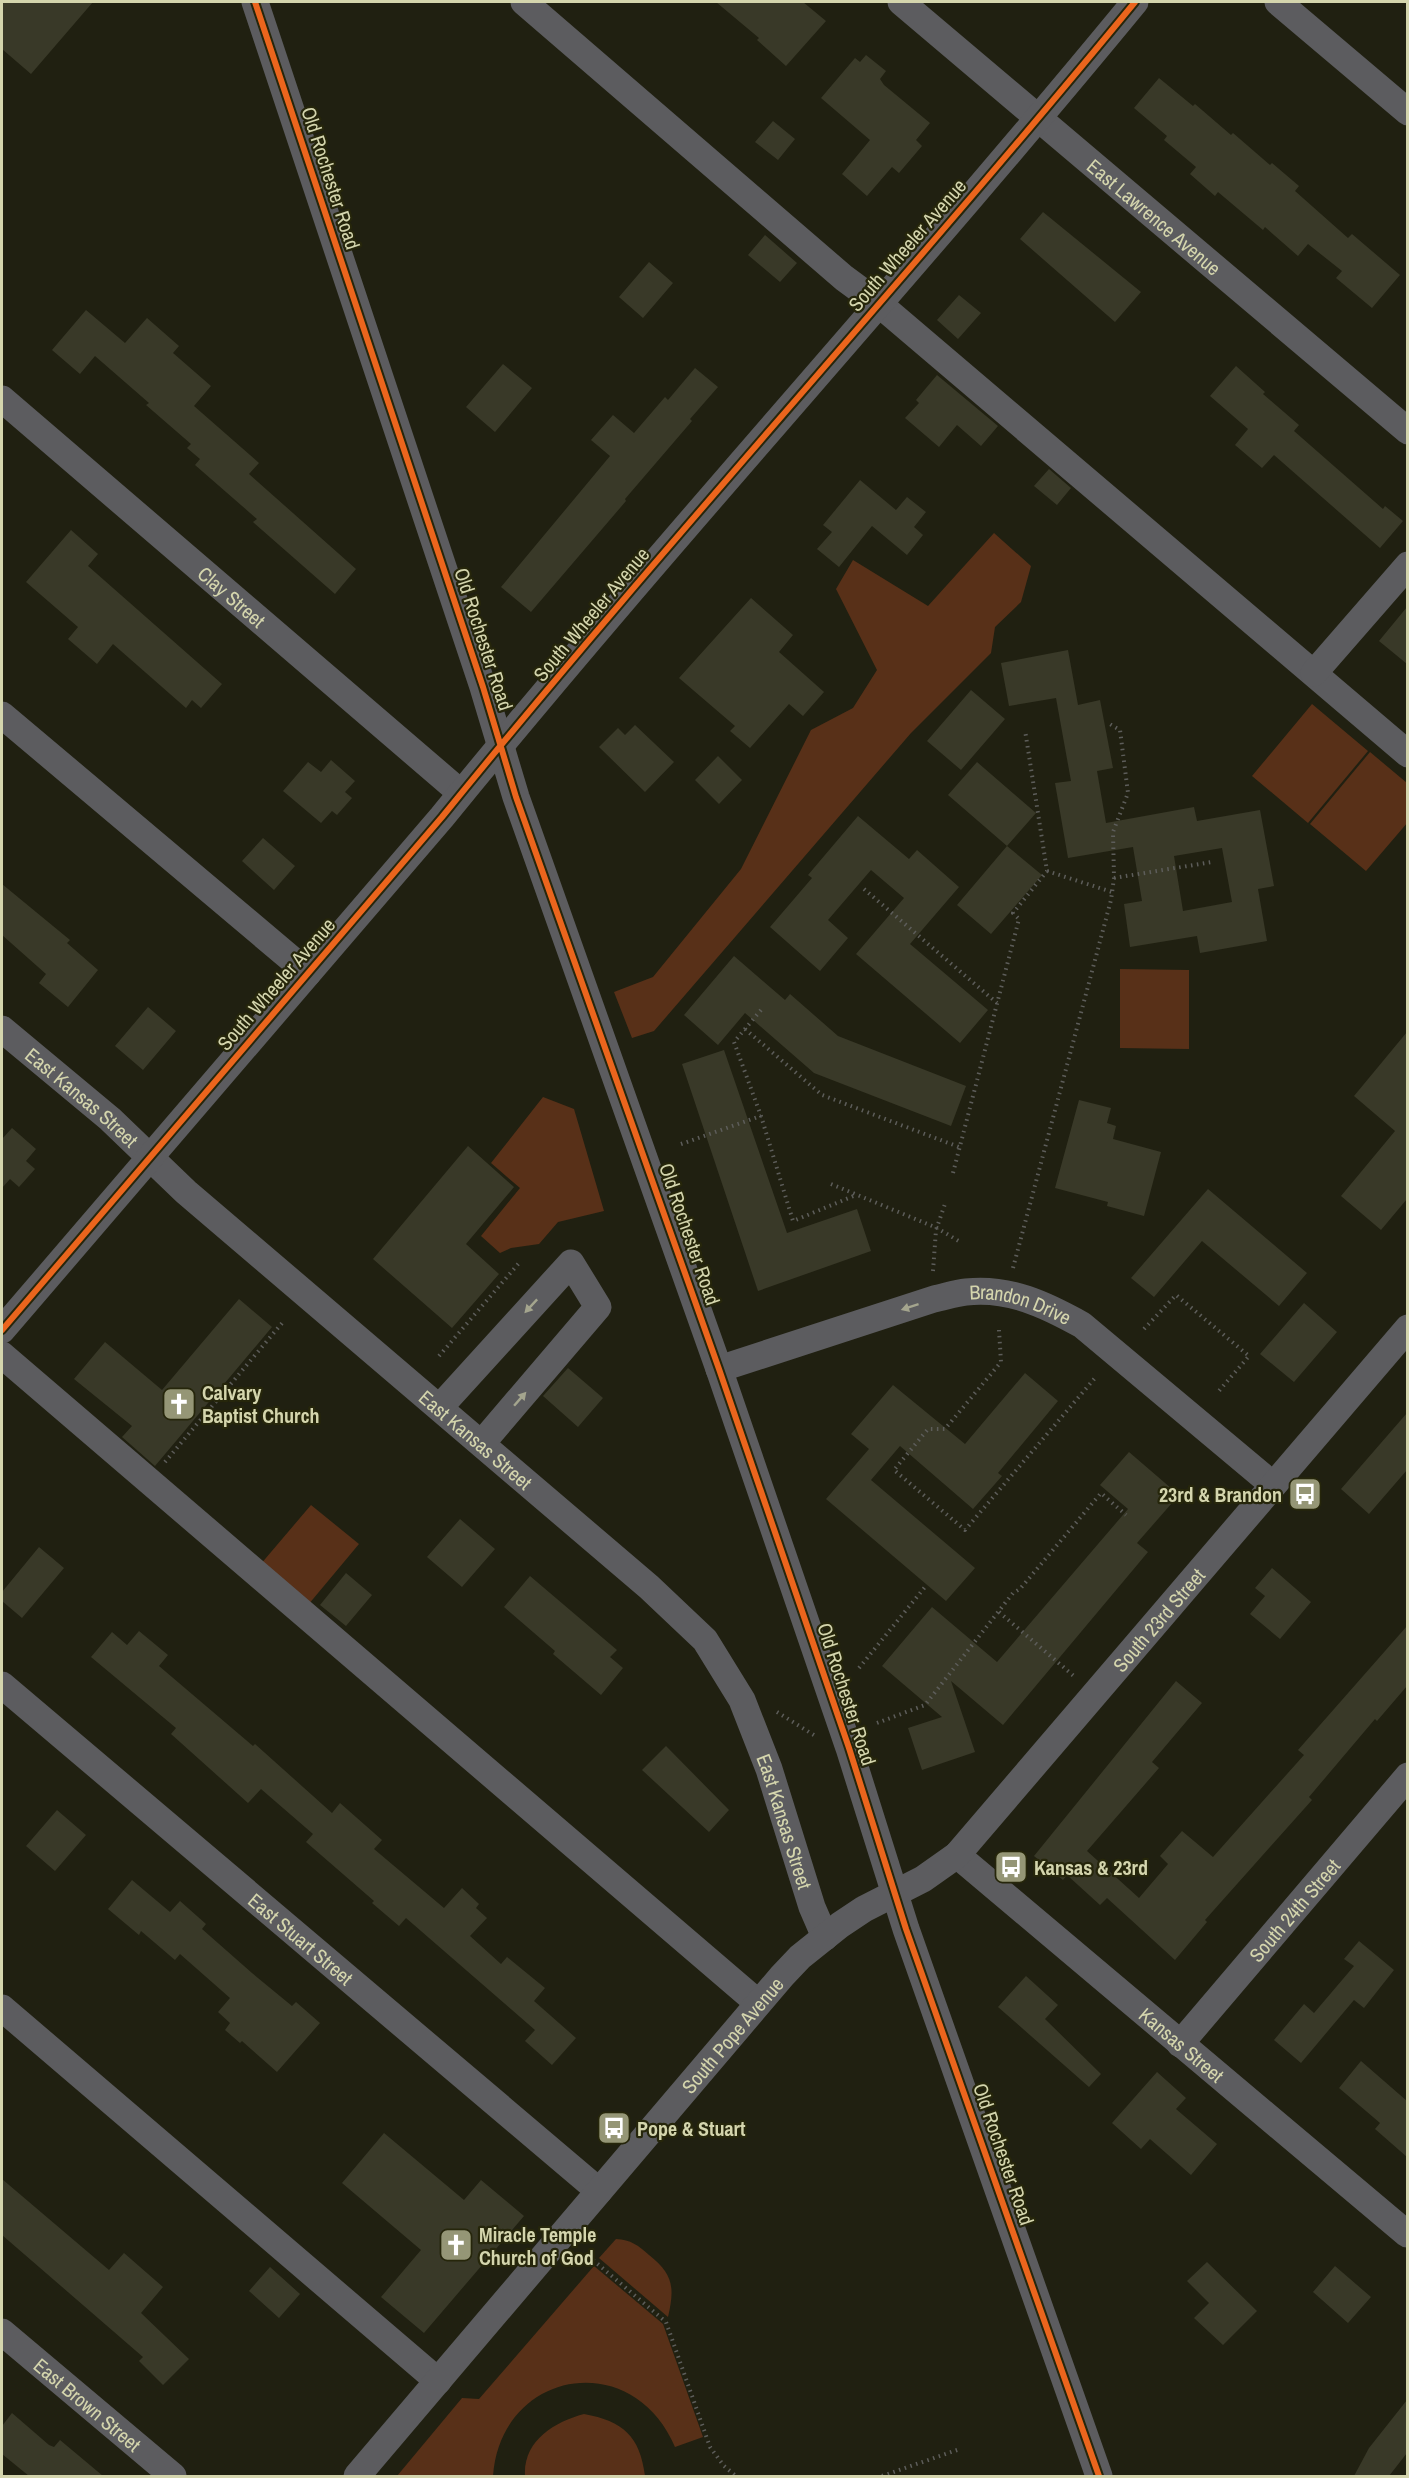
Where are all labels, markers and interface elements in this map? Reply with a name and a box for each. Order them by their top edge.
street label: Old Rochester Road [295,103,367,253]
street label: East Lawrence Avenue [1082,152,1227,281]
street label: South Wheeler Avenue [842,173,972,317]
street label: South Wheeler Avenue [527,541,655,687]
street label: Clay Street [192,560,272,633]
street label: Old Rochester Road [448,564,520,714]
street label: South Wheeler Avenue [211,912,341,1056]
street label: East Kansas Street [20,1041,145,1153]
street label: Old Rochester Road [653,1159,727,1309]
street label: Brandon Drive [969,1278,1076,1330]
one-way arrow [525,1298,538,1313]
one-way arrow [901,1303,919,1312]
place label: Calvary Baptist Church [202,1379,320,1429]
street label: East Kansas Street [414,1383,538,1495]
church icon: Calvary Baptist Church [161,1386,197,1422]
one-way arrow [513,1392,526,1407]
bus stop icon: 23rd & Brandon [1287,1476,1323,1512]
place label: 23rd & Brandon [1159,1481,1282,1508]
street label: South 23rd Street [1106,1562,1211,1677]
street label: Old Rochester Road [811,1619,883,1769]
street label: East Kansas Street [751,1750,819,1893]
bus stop icon: Kansas & 23rd [993,1849,1029,1885]
street label: South 24th Street [1242,1852,1346,1967]
place label: Kansas & 23rd [1034,1854,1148,1881]
street label: East Stuart Street [243,1886,360,1991]
street label: South Pope Avenue [675,1971,789,2099]
street label: Kansas Street [1134,2001,1230,2088]
street label: Old Rochester Road [967,2079,1041,2229]
bus stop icon: Pope & Stuart [596,2110,632,2146]
place label: Pope & Stuart [637,2115,746,2142]
place label: Miracle Temple Church of God [479,2221,596,2271]
church icon: Miracle Temple Church of God [438,2227,474,2263]
street label: East Brown Street [28,2351,147,2457]

